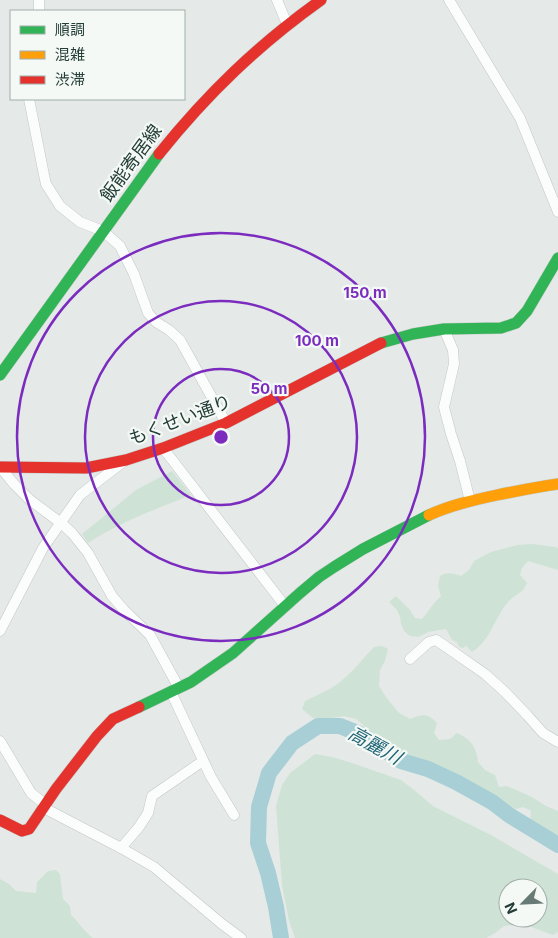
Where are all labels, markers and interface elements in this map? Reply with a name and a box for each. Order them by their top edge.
legend [10,10,185,100]
text: 順調 [55,20,85,39]
text: 混雑 [55,45,85,64]
text: 渋滞 [55,70,85,89]
street label: 飯能寄居線 [96,120,166,205]
text: 150 m [343,283,387,302]
text: 100 m [295,331,339,350]
text: 50 m [251,379,287,398]
street label: もくせい通り [126,390,234,449]
centre of rings [212,428,230,446]
water label: 高麗川 [344,722,407,770]
north arrow [498,878,548,928]
text: N [501,900,521,917]

